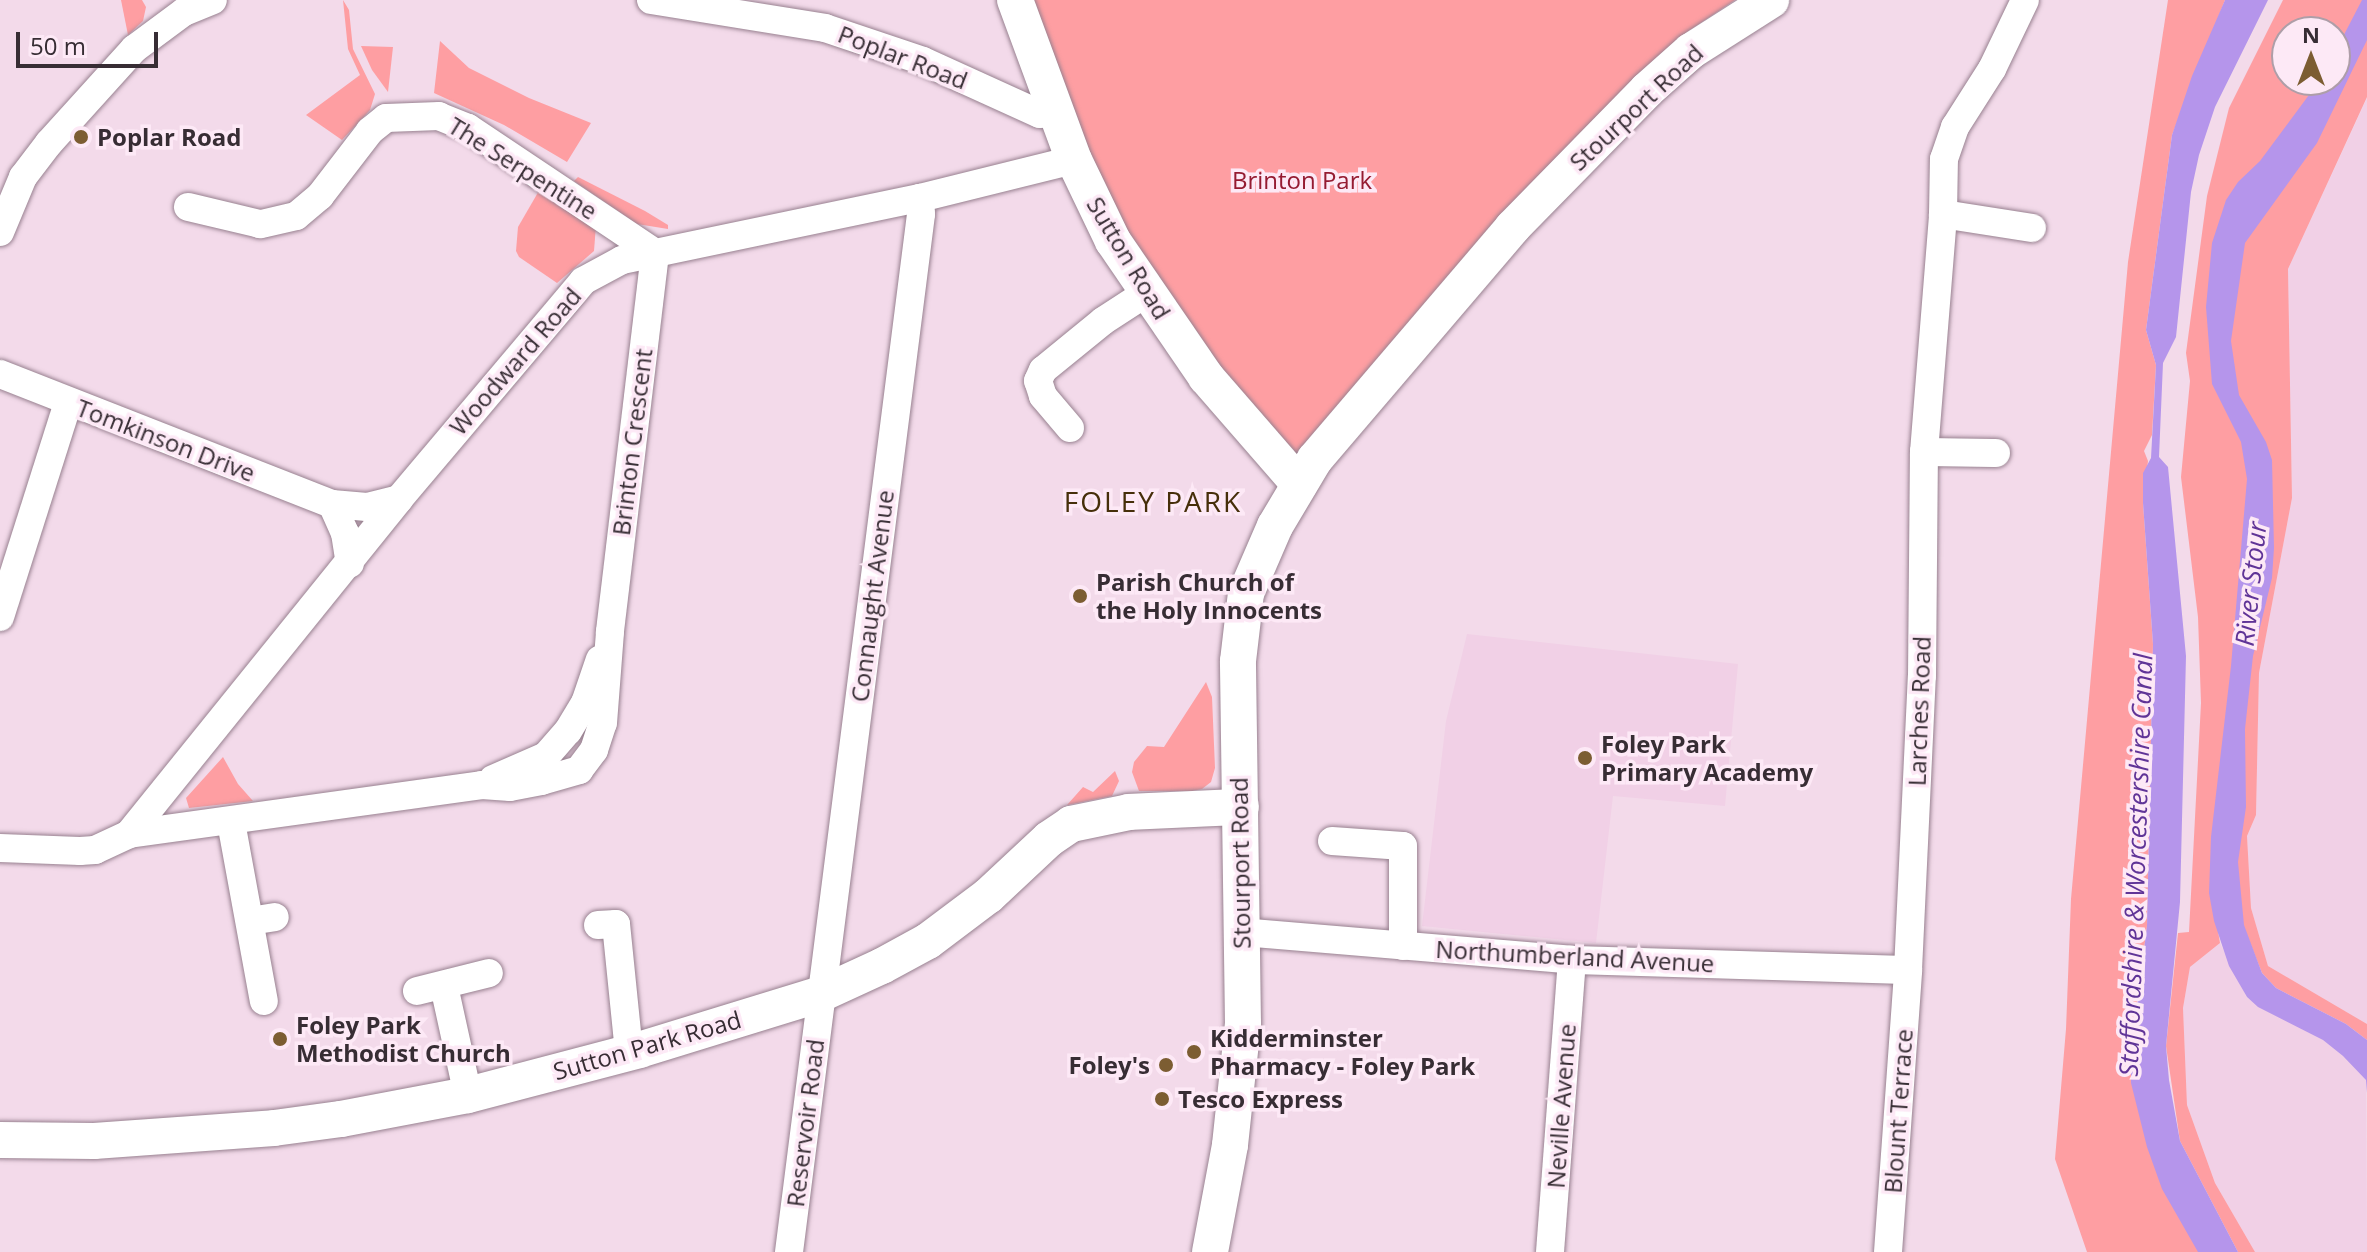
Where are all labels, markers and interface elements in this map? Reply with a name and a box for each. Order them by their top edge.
scale bar [20,16,162,66]
north arrow [2271,16,2351,96]
street label: Poplar Road [834,19,972,95]
text: N [2302,19,2320,49]
text: 50 m [30,29,86,62]
street label: Stourport Road [1563,38,1709,176]
street label: The Serpentine [443,111,603,225]
place label: Poplar Road [97,123,241,151]
marker: Poplar Road [72,128,90,146]
park label: Brinton Park [1232,166,1372,194]
street label: Sutton Road [1081,192,1177,324]
street label: Woodward Road [443,281,587,441]
street label: Brinton Crescent [606,347,658,537]
street label: Tomkinson Drive [73,393,259,487]
district label: FOLEY PARK [1064,484,1242,518]
street label: Connaught Avenue [845,488,899,704]
water label: River Stour [2229,520,2273,648]
place label: Parish Church of the Holy Innocents [1096,568,1322,624]
marker: Parish Church of the Holy Innocents [1071,587,1089,605]
street label: Larches Road [1902,635,1936,787]
water label: Staffordshire & Worcestershire Canal [2113,653,2159,1077]
place label: Foley Park Primary Academy [1601,730,1813,786]
marker: Foley Park Primary Academy [1576,749,1594,767]
street label: Stourport Road [1224,777,1256,949]
street label: Northumberland Avenue [1435,934,1715,978]
street label: Sutton Park Road [550,1004,744,1086]
place label: Foley Park Methodist Church [296,1011,511,1067]
street label: Neville Avenue [1541,1023,1581,1189]
place label: Kidderminster Pharmacy - Foley Park [1210,1024,1475,1080]
street label: Blount Terrace [1878,1028,1918,1194]
marker: Foley Park Methodist Church [271,1030,289,1048]
street label: Reservoir Road [780,1037,830,1209]
marker: Kidderminster Pharmacy - Foley Park [1185,1043,1203,1061]
place label: Foley's [1068,1051,1150,1079]
marker: Foley's [1157,1056,1175,1074]
place label: Tesco Express [1178,1085,1343,1113]
marker: Tesco Express [1153,1090,1171,1108]

